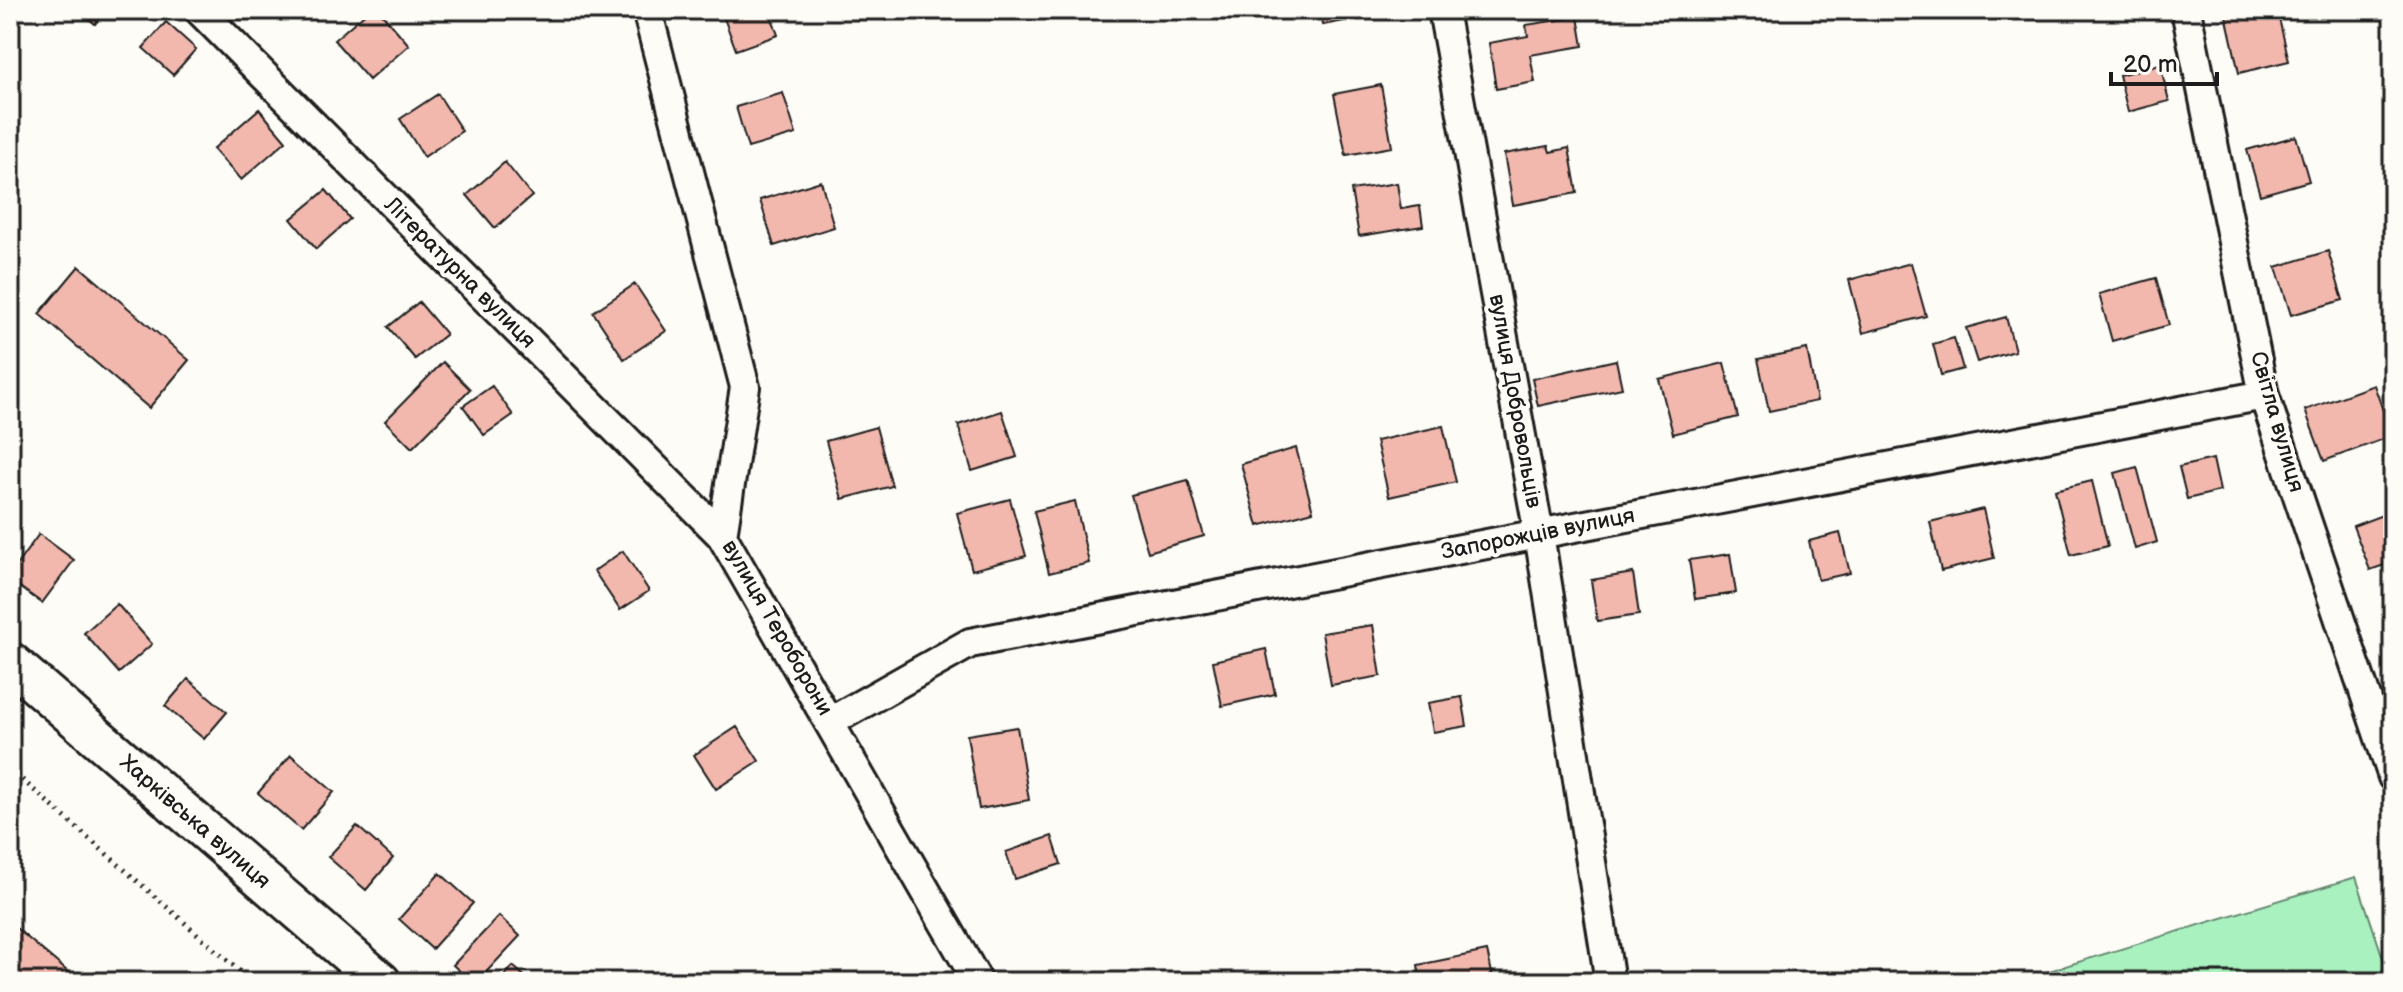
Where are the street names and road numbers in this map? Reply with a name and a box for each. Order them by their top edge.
street label: Літературна вулиця [378,191,541,354]
street label: вулиця Добровольців [1483,292,1547,510]
street label: Світла вулиця [2244,349,2310,495]
street label: Запорожців вулиця [1439,502,1637,566]
street label: вулиця Тероборони [716,535,838,721]
street label: Харківська вулиця [114,749,276,895]

